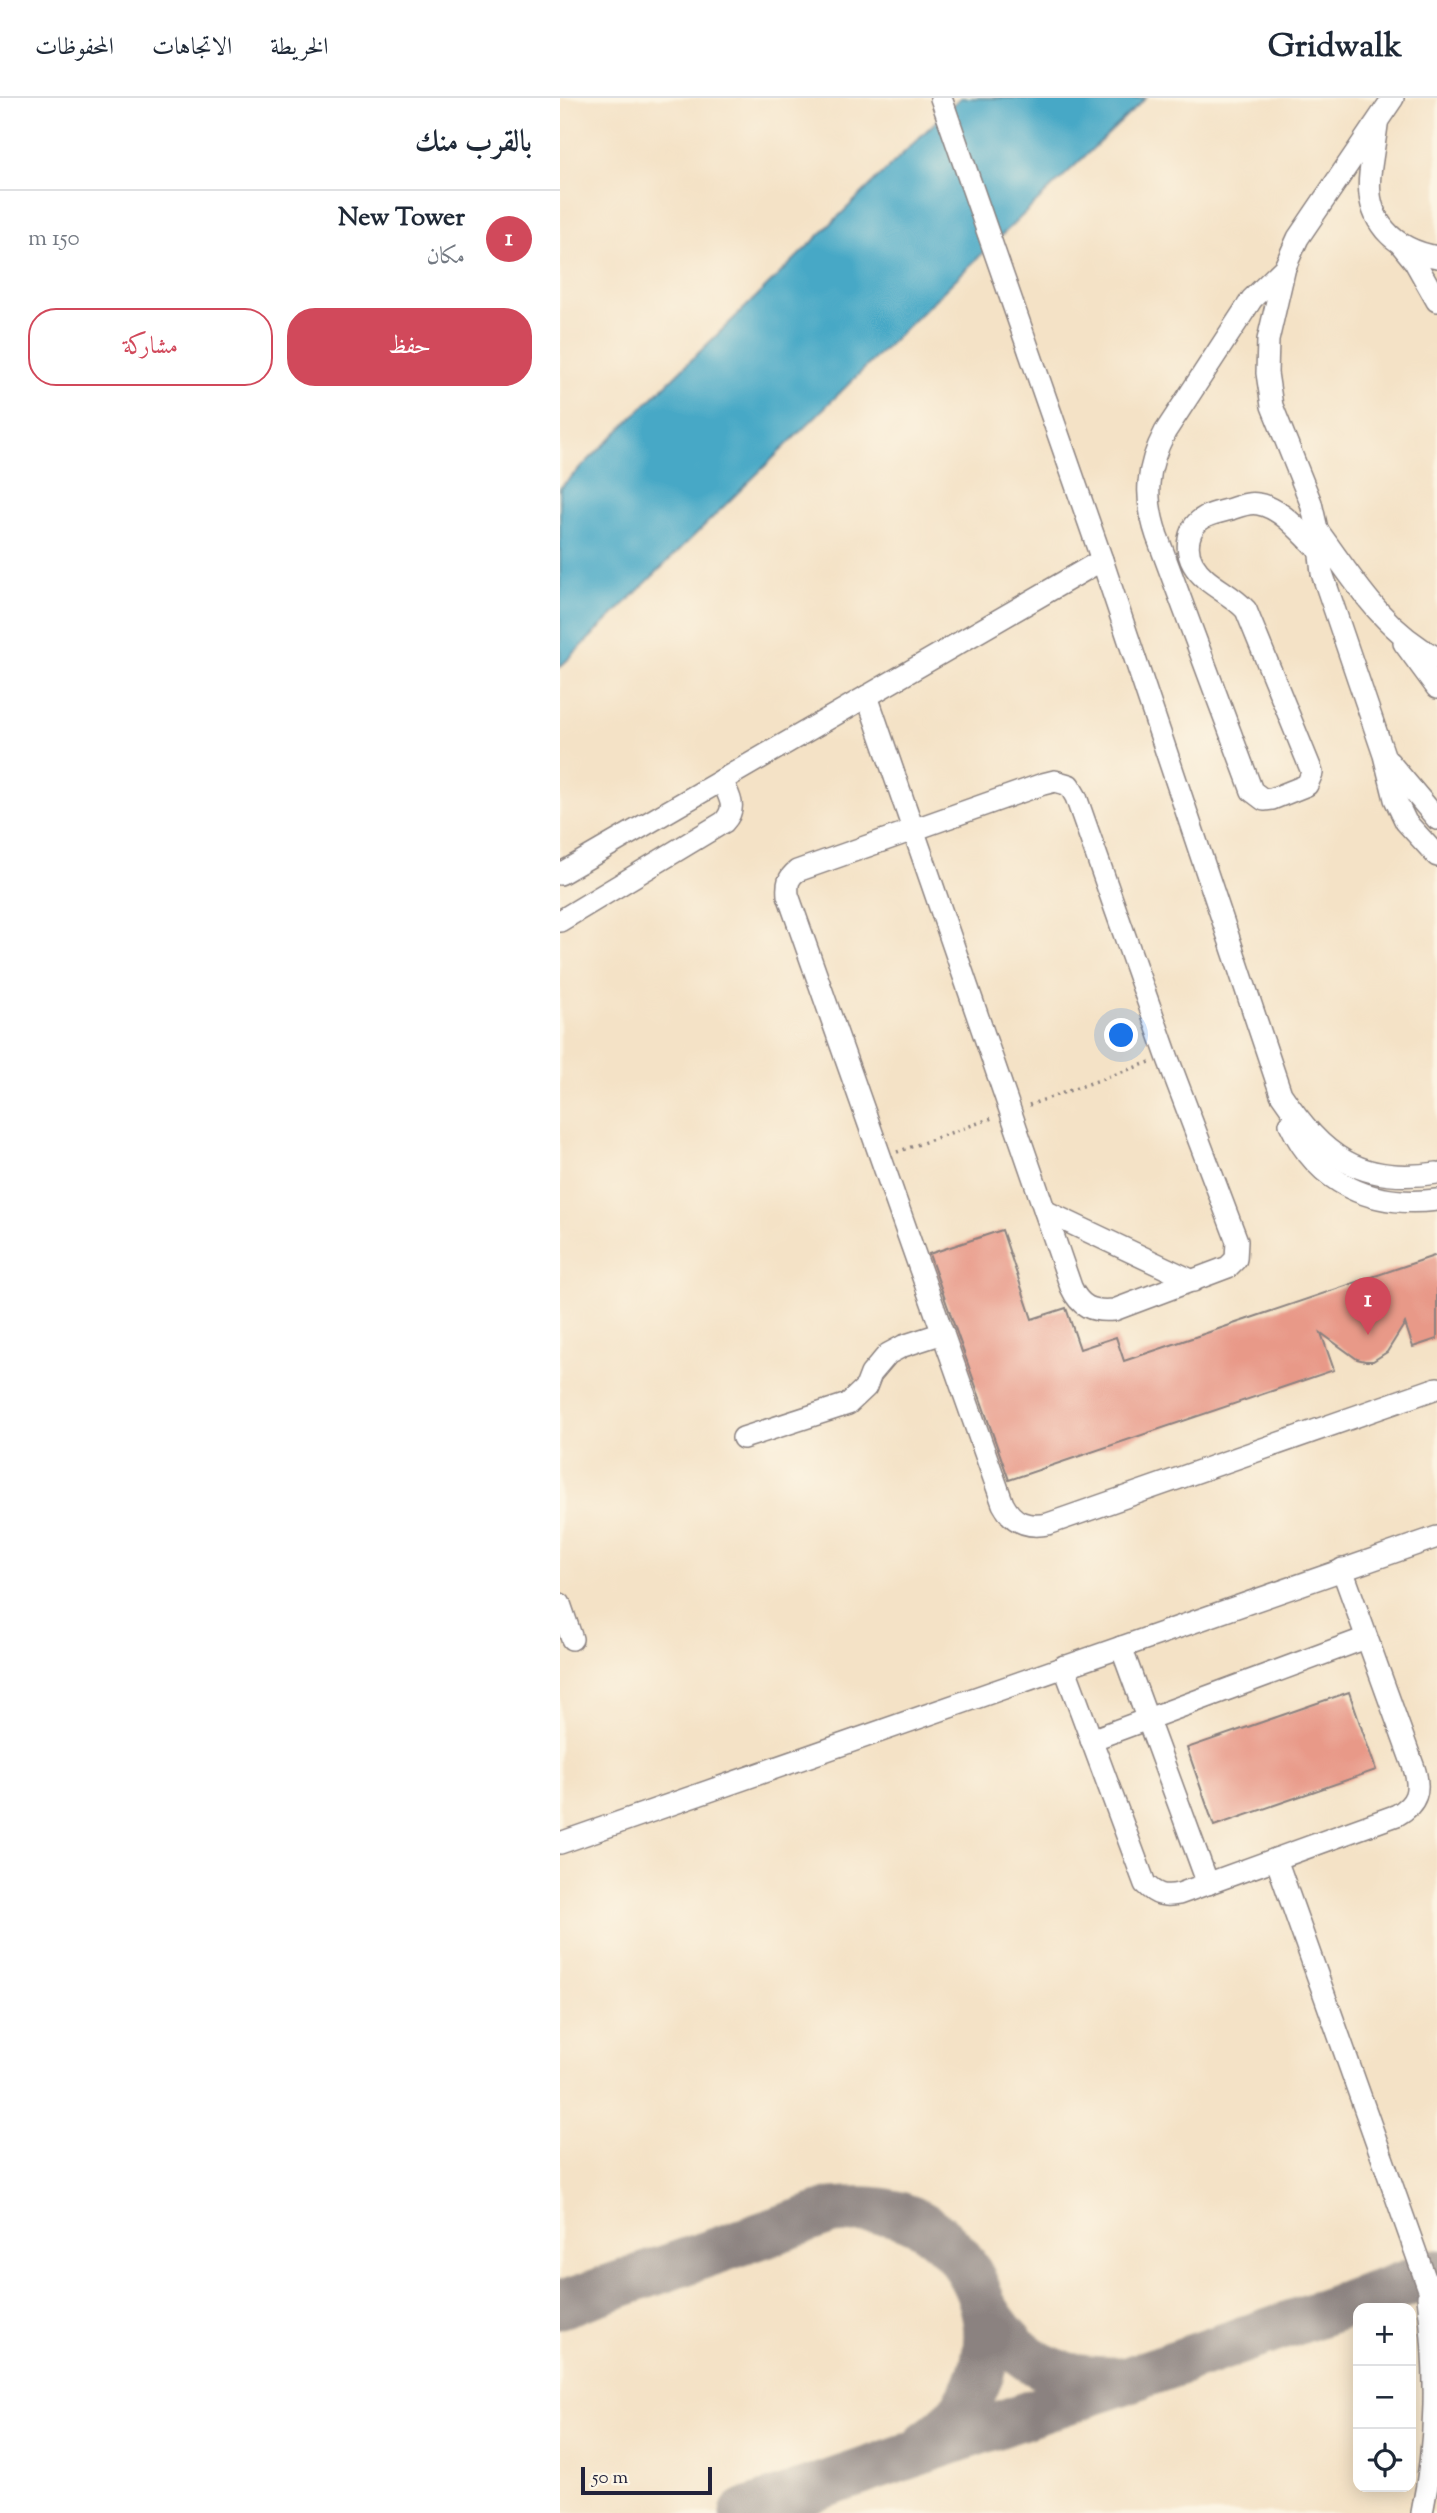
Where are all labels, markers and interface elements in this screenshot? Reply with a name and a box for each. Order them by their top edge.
text: Gridwalk [1268,24,1402,72]
text: المحفوظات [35,31,114,65]
text: الاتجاهات [152,31,232,65]
text: الخريطة [270,31,329,65]
text: بالقرب منك [415,122,532,165]
text: New Tower [338,200,465,237]
text: 150 m [28,223,80,256]
text: 1 [505,223,513,256]
text: مكان [426,241,465,274]
button: مشاركة [28,308,273,386]
button: حفظ [287,308,532,386]
your location [1104,1018,1138,1052]
pin: 1 [1345,1277,1391,1335]
map controls [1353,2303,1416,2492]
button: + [1353,2303,1416,2366]
button: − [1353,2366,1416,2429]
button: locate [1353,2429,1416,2492]
scale bar [581,2464,712,2496]
text: 50 m [592,2465,628,2492]

